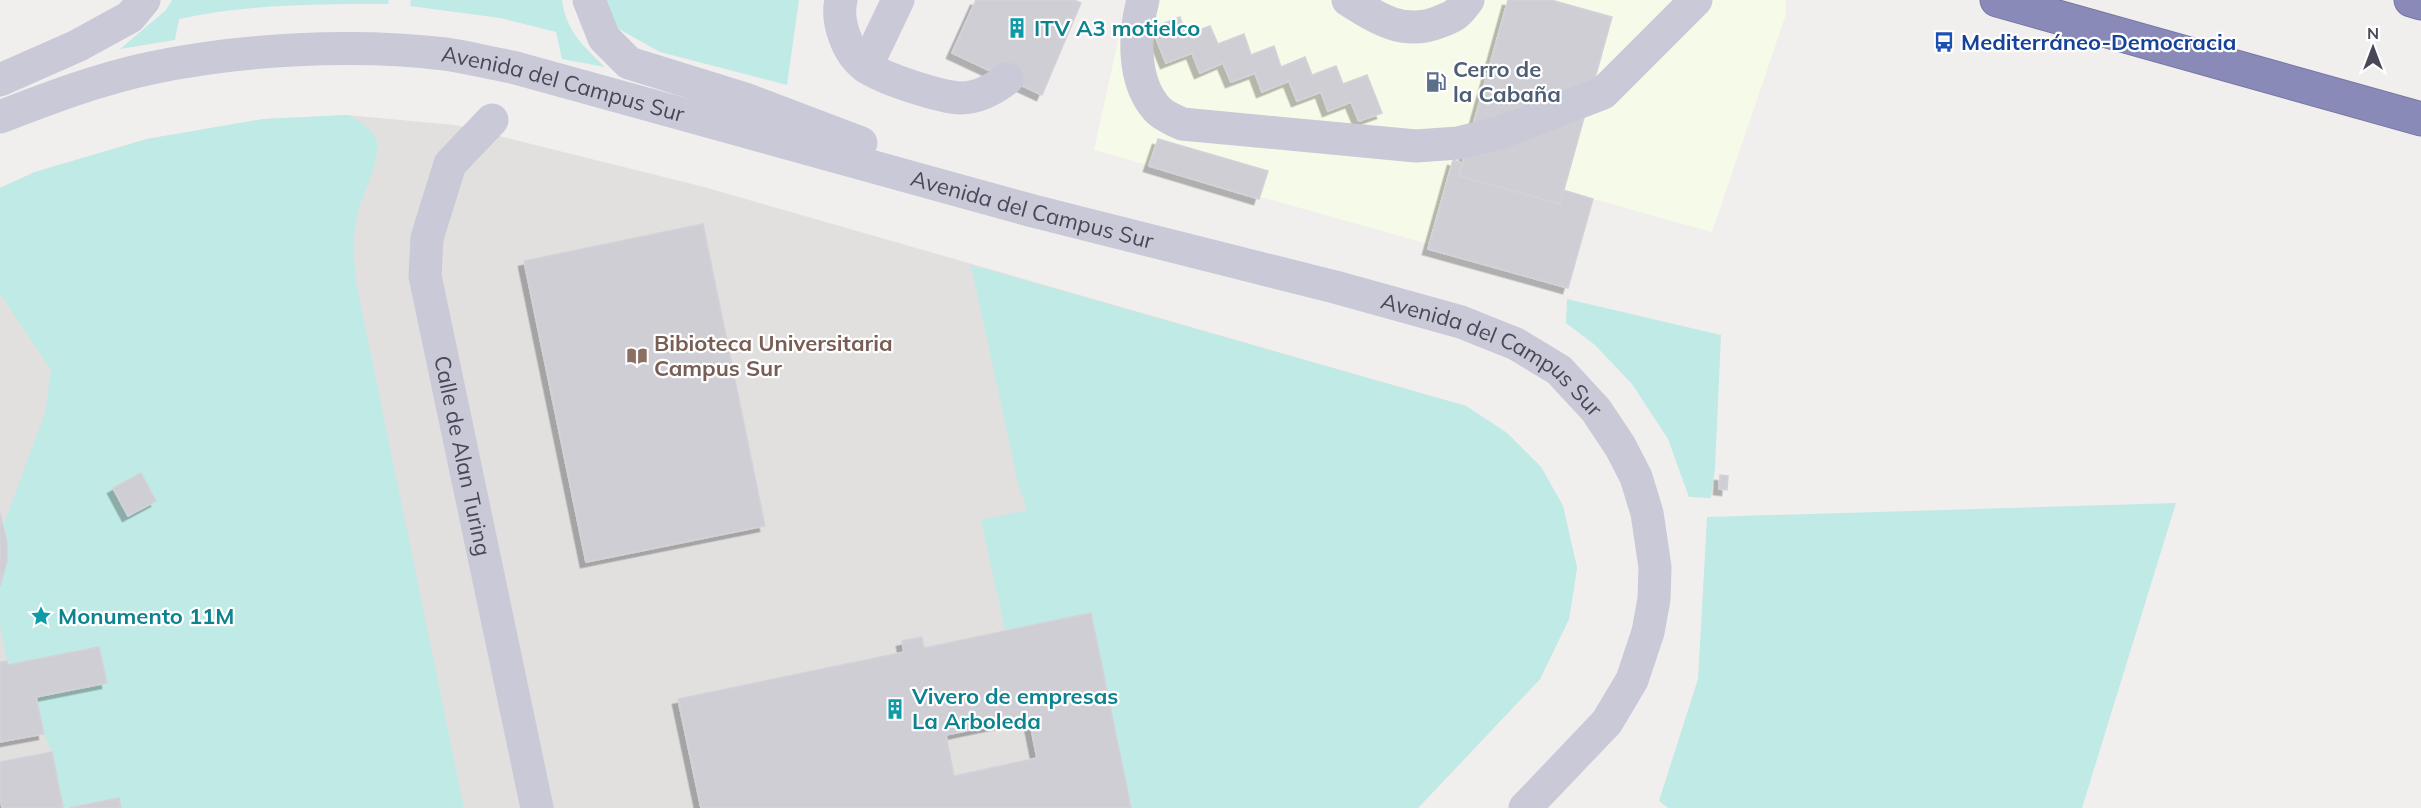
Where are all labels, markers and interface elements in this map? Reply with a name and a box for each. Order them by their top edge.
place label: ITV A3 motielco [1034,14,1200,42]
building icon: ITV A3 motielco [1005,16,1029,40]
north arrow [2343,18,2403,78]
text: N [2367,23,2379,43]
place label: Mediterráneo-Democracia [1961,28,2236,56]
bus stop icon: Mediterráneo-Democracia [1932,30,1956,54]
street label: Avenida del Campus Sur [440,40,688,128]
place label: Cerro de la Cabaña [1453,55,1561,108]
fuel station icon: Cerro de la Cabaña [1424,70,1448,94]
street label: Avenida del Campus Sur [908,164,1156,255]
street label: Avenida del Campus Sur [1378,286,1609,422]
place label: Bibioteca Universitaria Campus Sur [654,329,893,382]
library icon: Bibioteca Universitaria Campus Sur [625,344,649,368]
street label: Calle de Alan Turing [428,353,498,558]
place label: Monumento 11M [58,602,234,630]
place icon: Monumento 11M [29,604,53,628]
place label: Vivero de empresas La Arboleda [911,682,1118,735]
building icon: Vivero de empresas La Arboleda [883,697,907,721]

